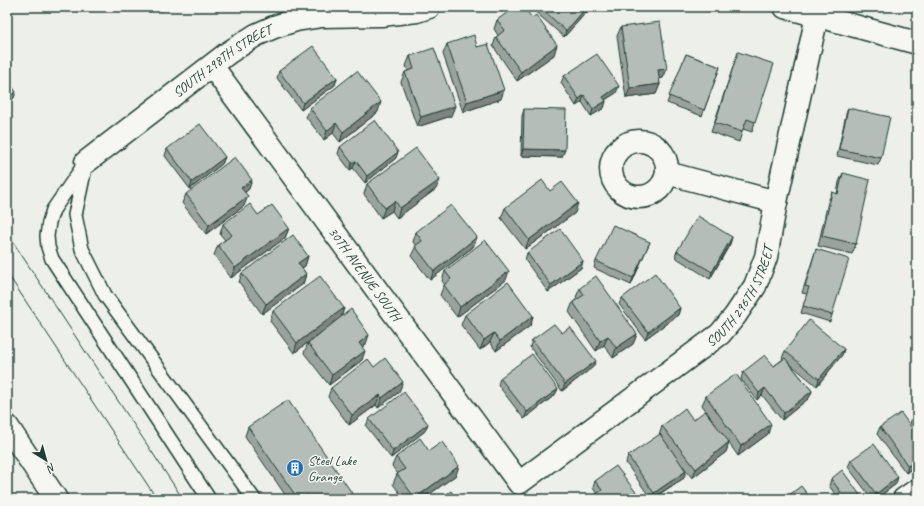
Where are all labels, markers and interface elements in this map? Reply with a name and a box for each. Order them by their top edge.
street label: SOUTH 298TH STREET [169,19,277,101]
street label: 30TH AVENUE SOUTH [325,224,406,326]
street label: SOUTH 296TH STREET [703,241,777,350]
north arrow [26,440,66,480]
place label: Steel Lake Grange [308,452,357,485]
building icon: Steel Lake Grange [285,458,305,478]
text: N [43,460,59,477]

